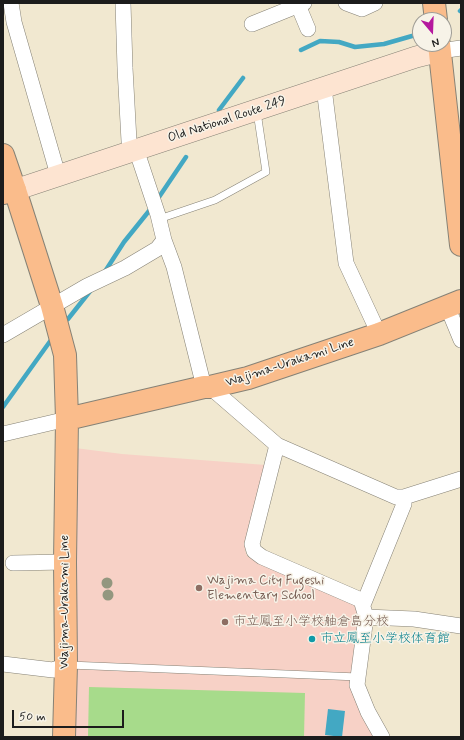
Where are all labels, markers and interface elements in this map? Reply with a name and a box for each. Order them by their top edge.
north arrow [412,12,452,52]
text: N [430,35,441,50]
street label: Old National Route 249 [166,94,288,146]
street label: Wajima-Urakami Line [224,335,356,391]
street label: Wajima-Urakami Line [57,535,73,669]
place label: Wajima City Fugeshi Elementary School [207,573,324,604]
marker: Wajima City Fugeshi Elementary School [194,583,204,593]
place label: 市立鳳至小学校舳倉島分校 [233,614,389,630]
marker: 市立鳳至小学校舳倉島分校 [220,617,230,627]
place label: 市立鳳至小学校体育館 [320,631,450,647]
marker: 市立鳳至小学校体育館 [307,634,317,644]
scale bar [14,702,126,728]
text: 50 m [19,709,46,725]

